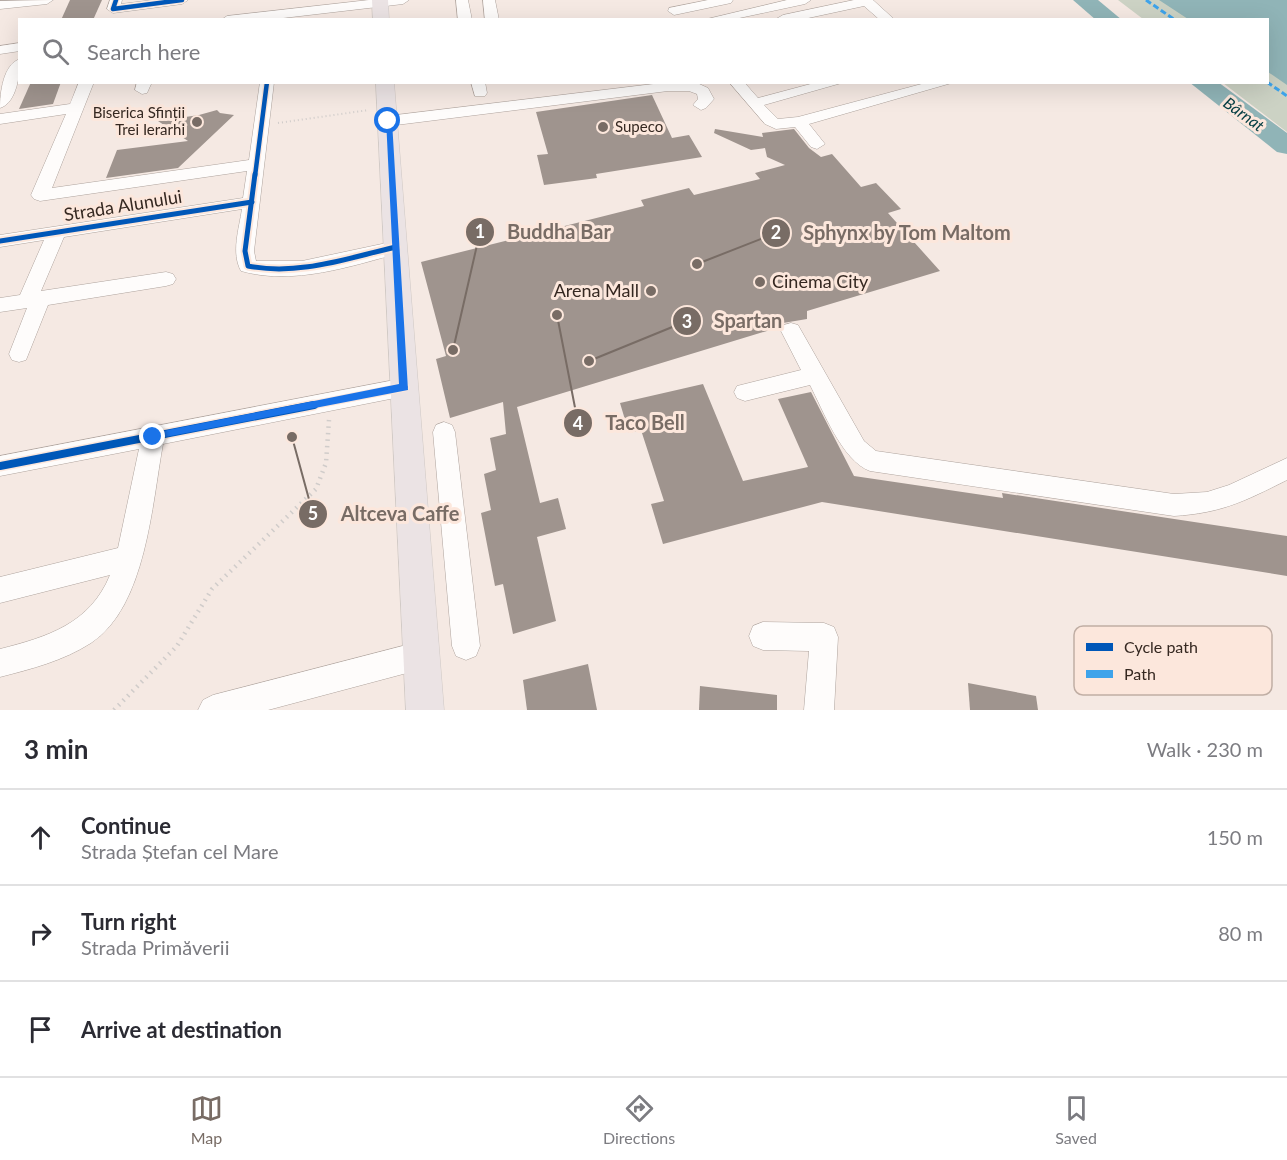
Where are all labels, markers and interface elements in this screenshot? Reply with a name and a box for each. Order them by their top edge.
search box [18,18,1269,84]
icon: search [39,35,72,68]
text: Search here [87,38,200,65]
water label: Bârnat [1220,93,1269,135]
place label: Biserica Sfinții Trei Ierarhi [93,103,185,138]
route start [374,107,400,133]
marker: Biserica Sfinții Trei Ierarhi [190,115,204,129]
place label: Supeco [615,117,663,135]
marker: Supeco [596,120,610,134]
street label: Strada Alunului [62,185,183,225]
callout: Buddha Bar [465,213,623,251]
callout: Sphynx by Tom Maltom [761,214,1024,252]
text: Buddha Bar [507,219,611,243]
text: 1 [475,220,485,242]
text: Sphynx by Tom Maltom [803,220,1011,244]
text: 2 [771,221,781,243]
place label: Cinema City [772,270,869,292]
marker: Cinema City [753,275,767,289]
place label: Arena Mall [554,279,639,301]
marker: Arena Mall [644,284,658,298]
callout: Spartan [672,302,794,340]
text: Spartan [714,308,782,332]
text: 3 [682,310,692,332]
callout: Taco Bell [563,404,697,442]
text: Taco Bell [605,410,685,434]
text: 4 [573,412,583,434]
route end [139,423,165,449]
callout: Altceva Caffe [298,495,471,533]
text: Altceva Caffe [340,501,460,525]
text: 5 [308,502,318,524]
legend [1074,626,1272,695]
text: Cycle path [1124,637,1198,656]
text: Path [1124,664,1156,683]
text: 3 min [24,733,88,765]
text: Walk · 230 m [1147,737,1263,761]
text: Continue [81,812,171,839]
icon: ahead [24,821,57,854]
text: 150 m [1207,825,1263,849]
text: Strada Ștefan cel Mare [81,839,278,863]
text: Turn right [81,908,176,935]
icon: right [24,917,57,950]
text: 80 m [1218,921,1263,945]
text: Strada Primăverii [81,935,229,959]
icon: arrive [24,1013,57,1046]
text: Arrive at destination [81,1016,282,1043]
tab: Map [190,1092,223,1147]
tab: Directions [603,1092,675,1147]
tab: Saved [1055,1092,1097,1147]

